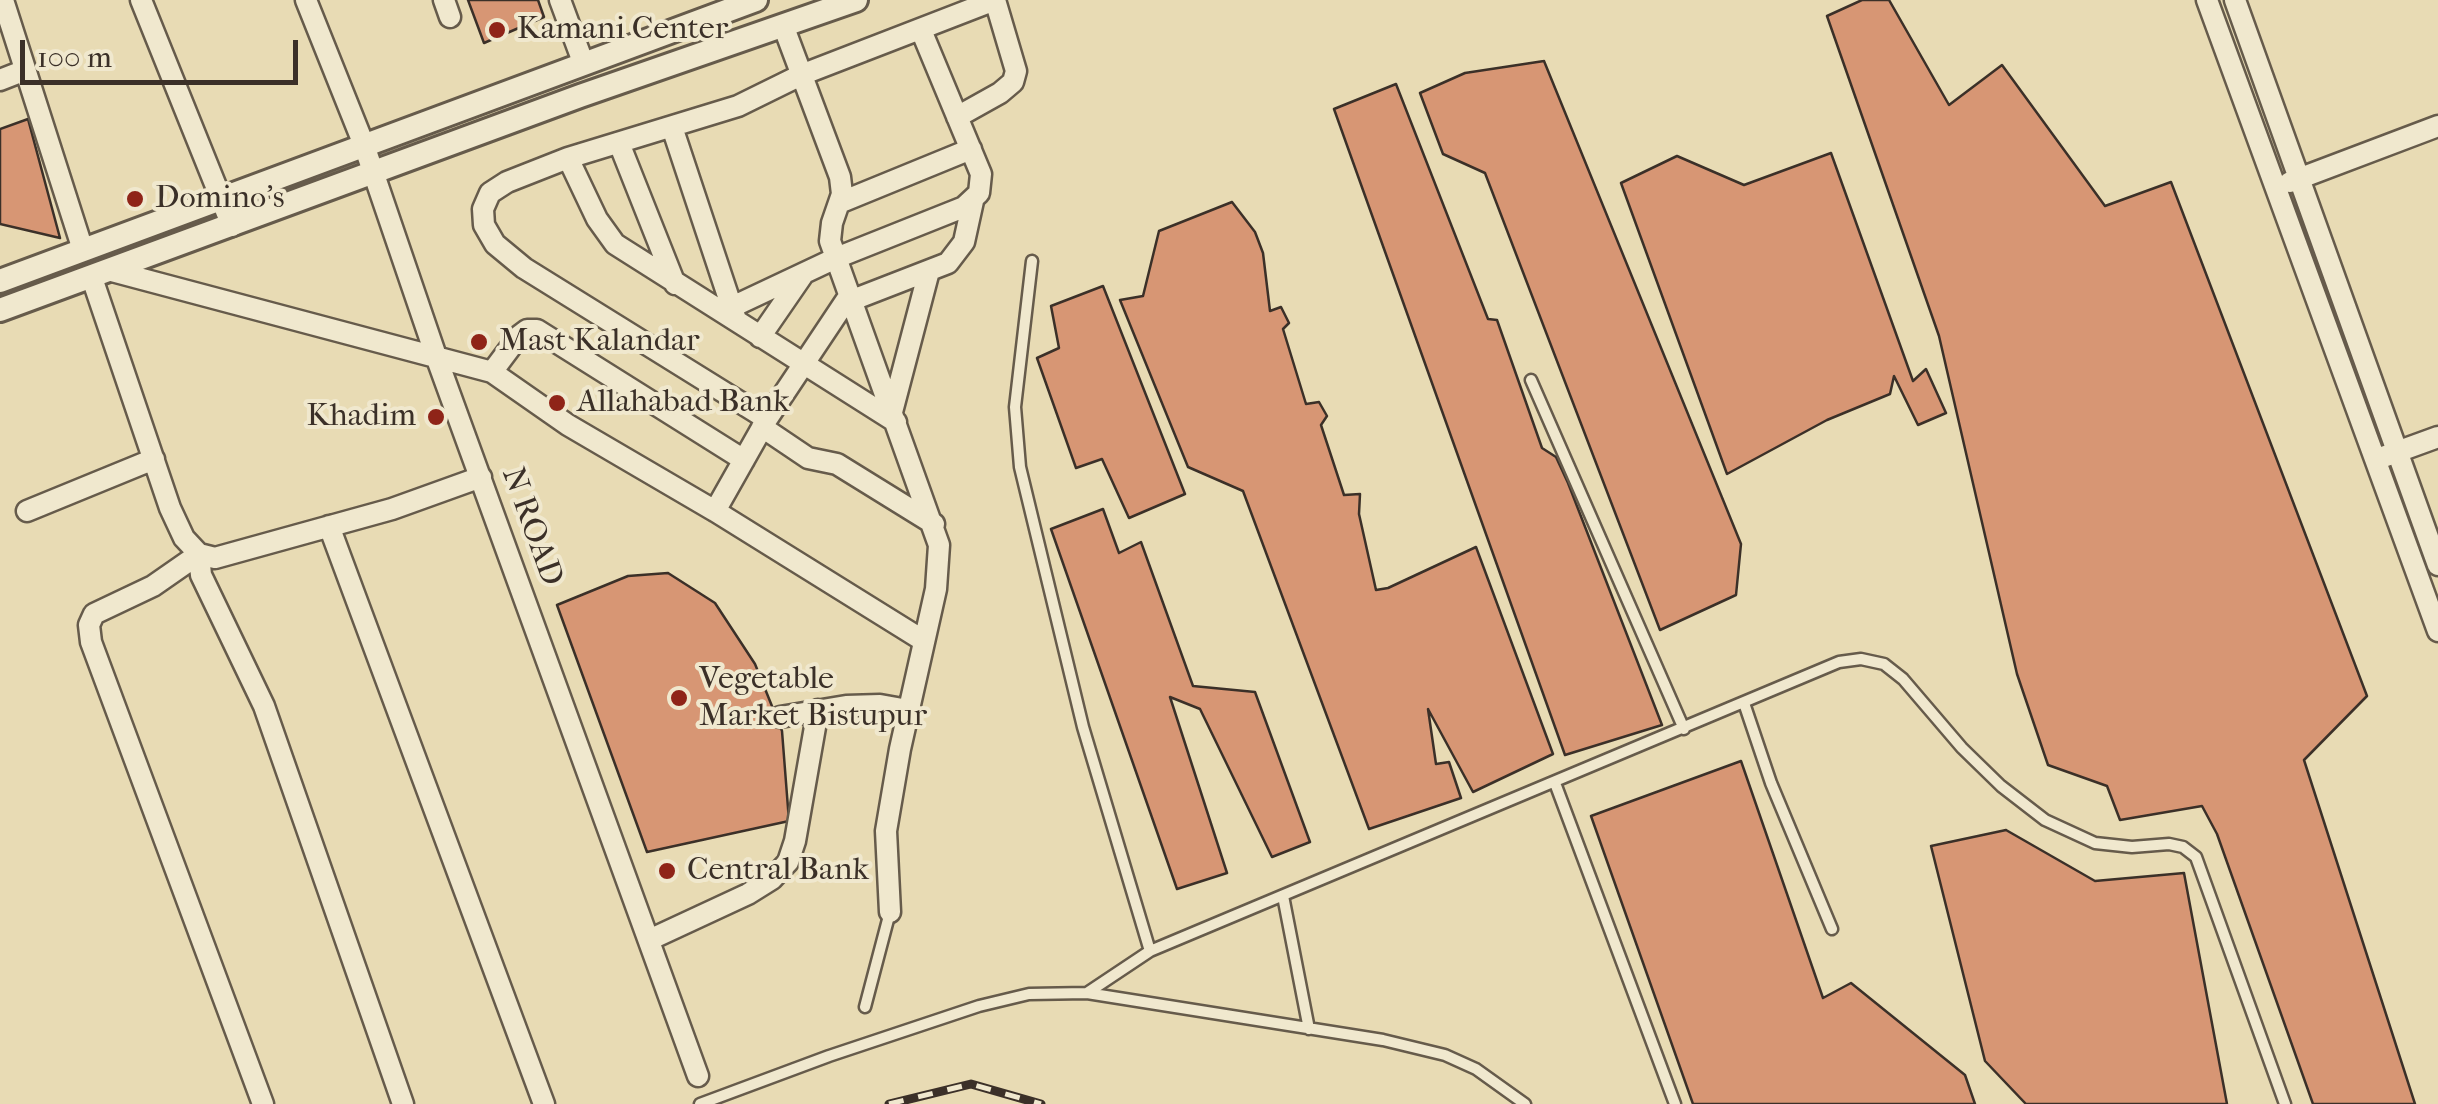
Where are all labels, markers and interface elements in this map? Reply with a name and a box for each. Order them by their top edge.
place label: Kamani Center [517,11,728,49]
marker: Kamani Center [486,19,508,41]
scale bar [25,20,302,82]
text: 100 m [37,40,112,75]
place label: Domino's [155,180,285,218]
marker: Domino's [124,188,146,210]
place label: Mast Kalandar [499,323,700,361]
marker: Mast Kalandar [468,331,490,353]
place label: Allahabad Bank [577,384,790,422]
marker: Allahabad Bank [546,392,568,414]
place label: Khadim [306,398,416,436]
marker: Khadim [425,406,447,428]
street label: N ROAD [492,462,570,592]
place label: Vegetable Market Bistupur [699,661,927,736]
marker: Vegetable Market Bistupur [668,687,690,709]
place label: Central Bank [687,852,869,890]
marker: Central Bank [656,860,678,882]

